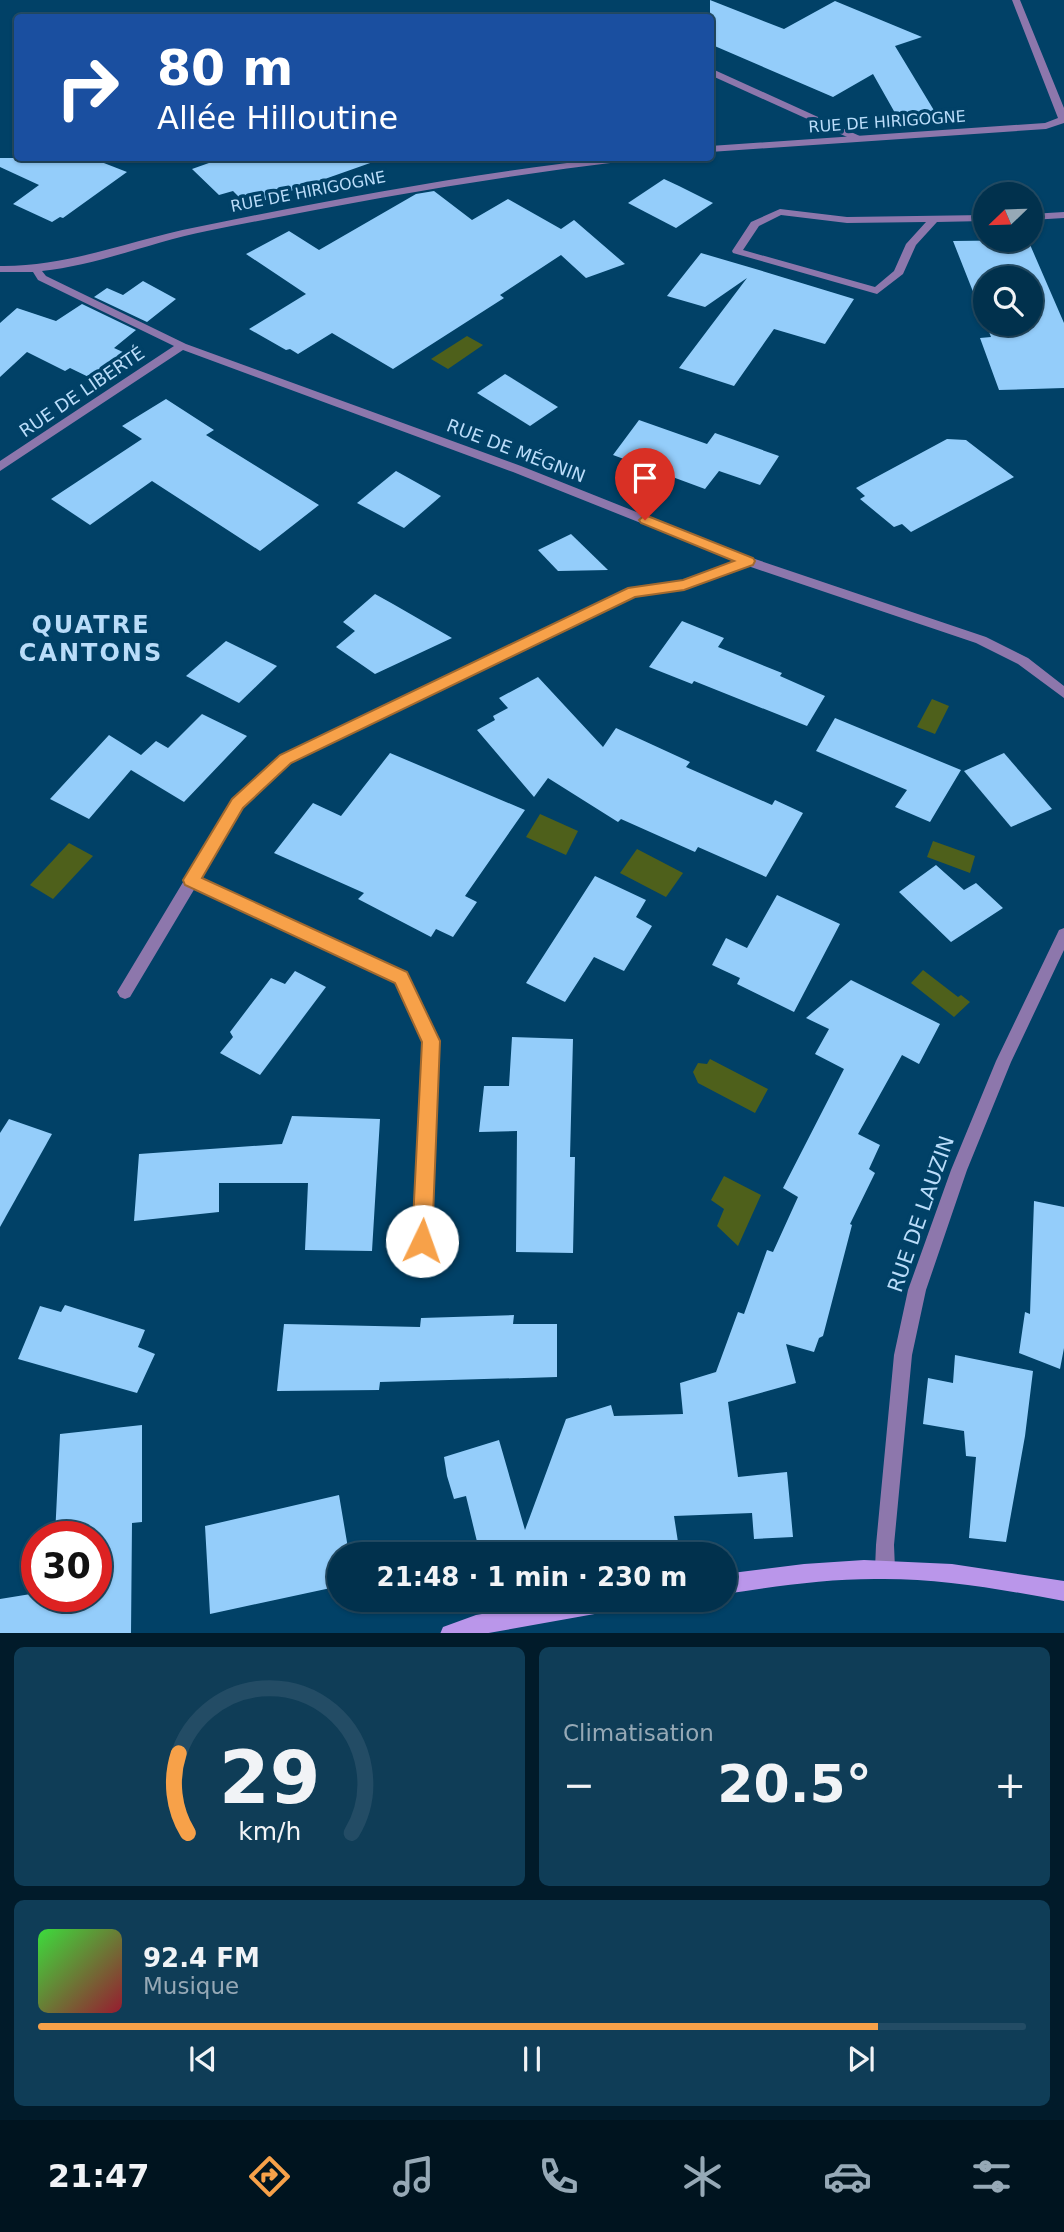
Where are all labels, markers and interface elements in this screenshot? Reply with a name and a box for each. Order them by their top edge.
text: 80 m [157,40,293,97]
icon: right [42,42,133,133]
text: Allée Hilloutine [157,99,398,137]
street label: RUE DE HIRIGOGNE [808,107,966,136]
street label: RUE DE HIRIGOGNE [229,167,387,216]
north arrow [973,182,1043,252]
map controls [973,182,1043,336]
button: search [973,266,1043,336]
street label: RUE DE LIBERTÉ [15,342,148,441]
street label: RUE DE MÉGNIN [444,414,588,487]
pin [615,448,675,520]
icon: arrive [626,459,664,497]
district label: QUATRE CANTONS [19,611,163,667]
street label: RUE DE LAUZIN [883,1133,959,1295]
position arrow [385,1204,459,1278]
speed limit sign: 30 [21,1521,112,1612]
text: 21:48 · 1 min · 230 m [377,1562,687,1592]
text: Climatisation [563,1720,714,1746]
text: 29 [219,1735,320,1820]
text: 20.5° [717,1754,872,1814]
text: − [563,1763,595,1807]
text: + [994,1763,1026,1807]
text: km/h [238,1816,301,1845]
text: 92.4 FM [143,1943,260,1973]
text: Musique [143,1973,239,1999]
icon: previous [184,2040,222,2078]
icon: pause [513,2040,551,2078]
icon: next [842,2040,880,2078]
icon: directions [245,2152,294,2201]
icon: music [389,2152,438,2201]
icon: phone [534,2152,583,2201]
icon: climate [678,2152,727,2201]
icon: car [823,2152,872,2201]
icon: filters [967,2152,1016,2201]
text: 21:47 [48,2157,150,2195]

